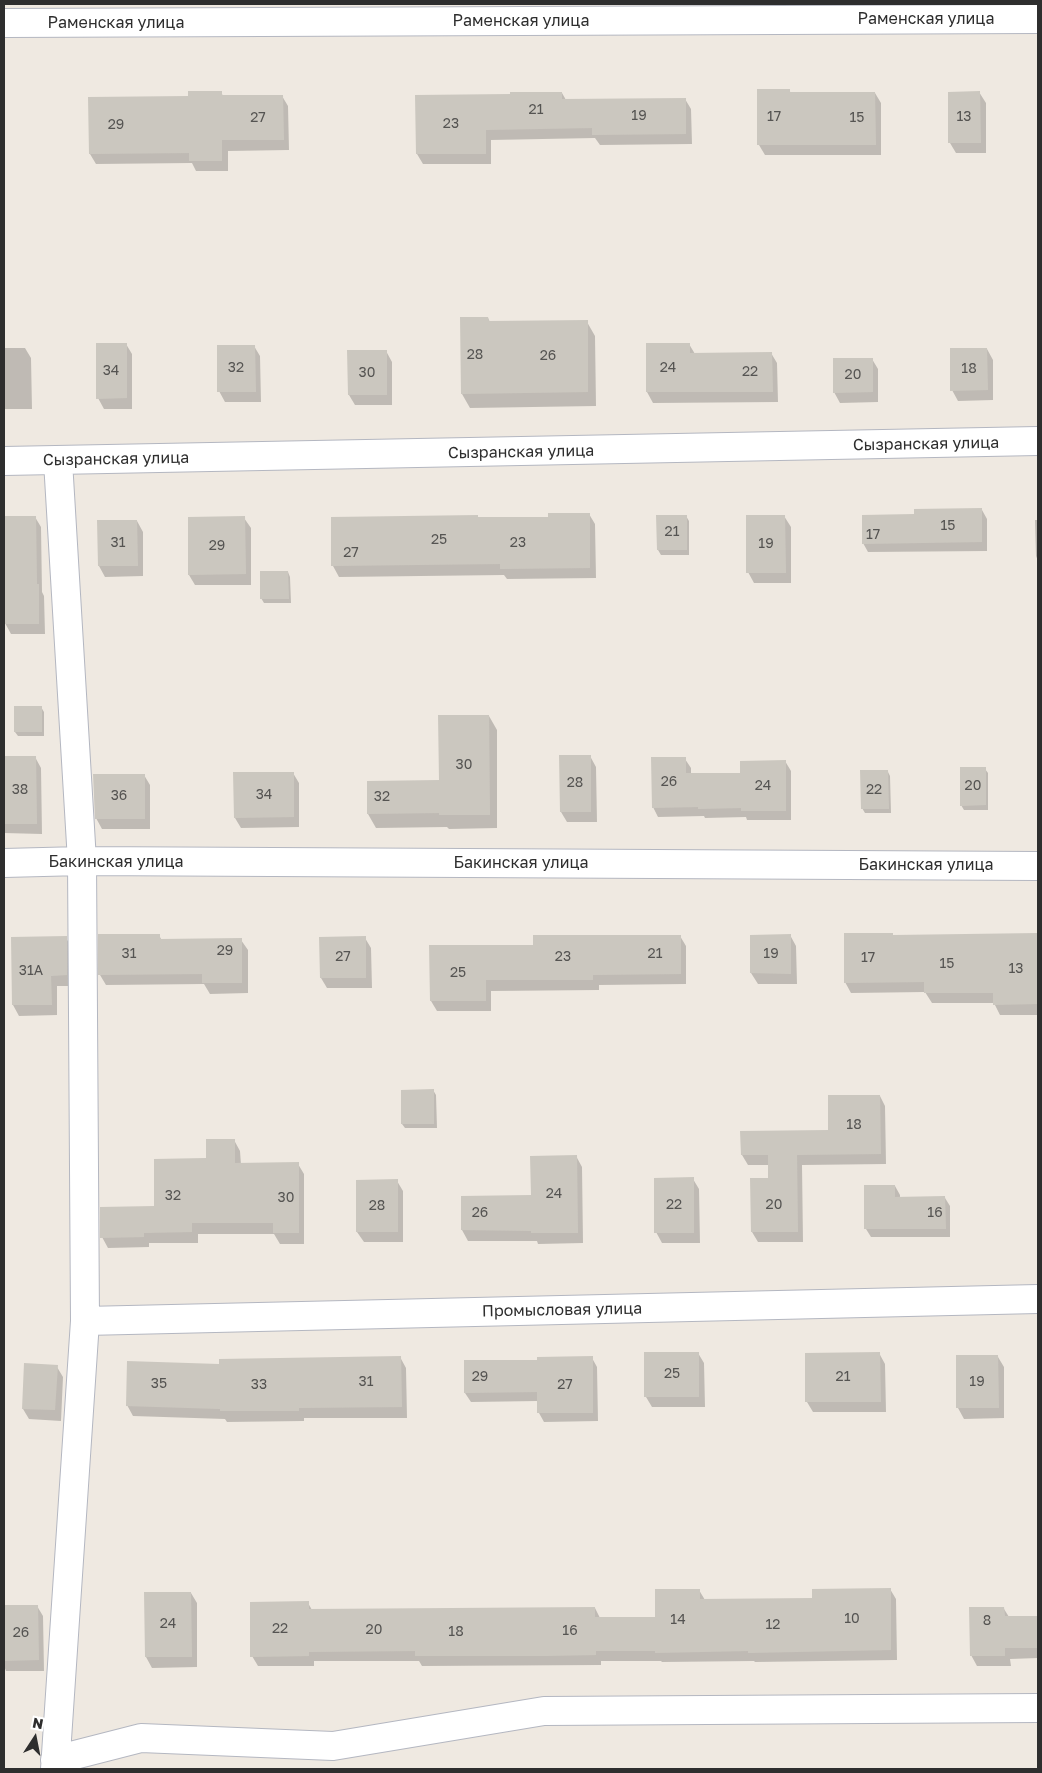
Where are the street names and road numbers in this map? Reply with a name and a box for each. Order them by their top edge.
street label: Раменская улица [858,9,994,29]
street label: Раменская улица [453,11,589,31]
street label: Раменская улица [48,13,184,33]
street label: Сызранская улица [853,433,999,455]
street label: Сызранская улица [448,441,594,463]
street label: Сызранская улица [43,448,189,470]
street label: Бакинская улица [48,852,184,872]
street label: Бакинская улица [453,853,589,873]
street label: Бакинская улица [858,855,994,875]
street label: Промысловая улица [482,1299,642,1321]

